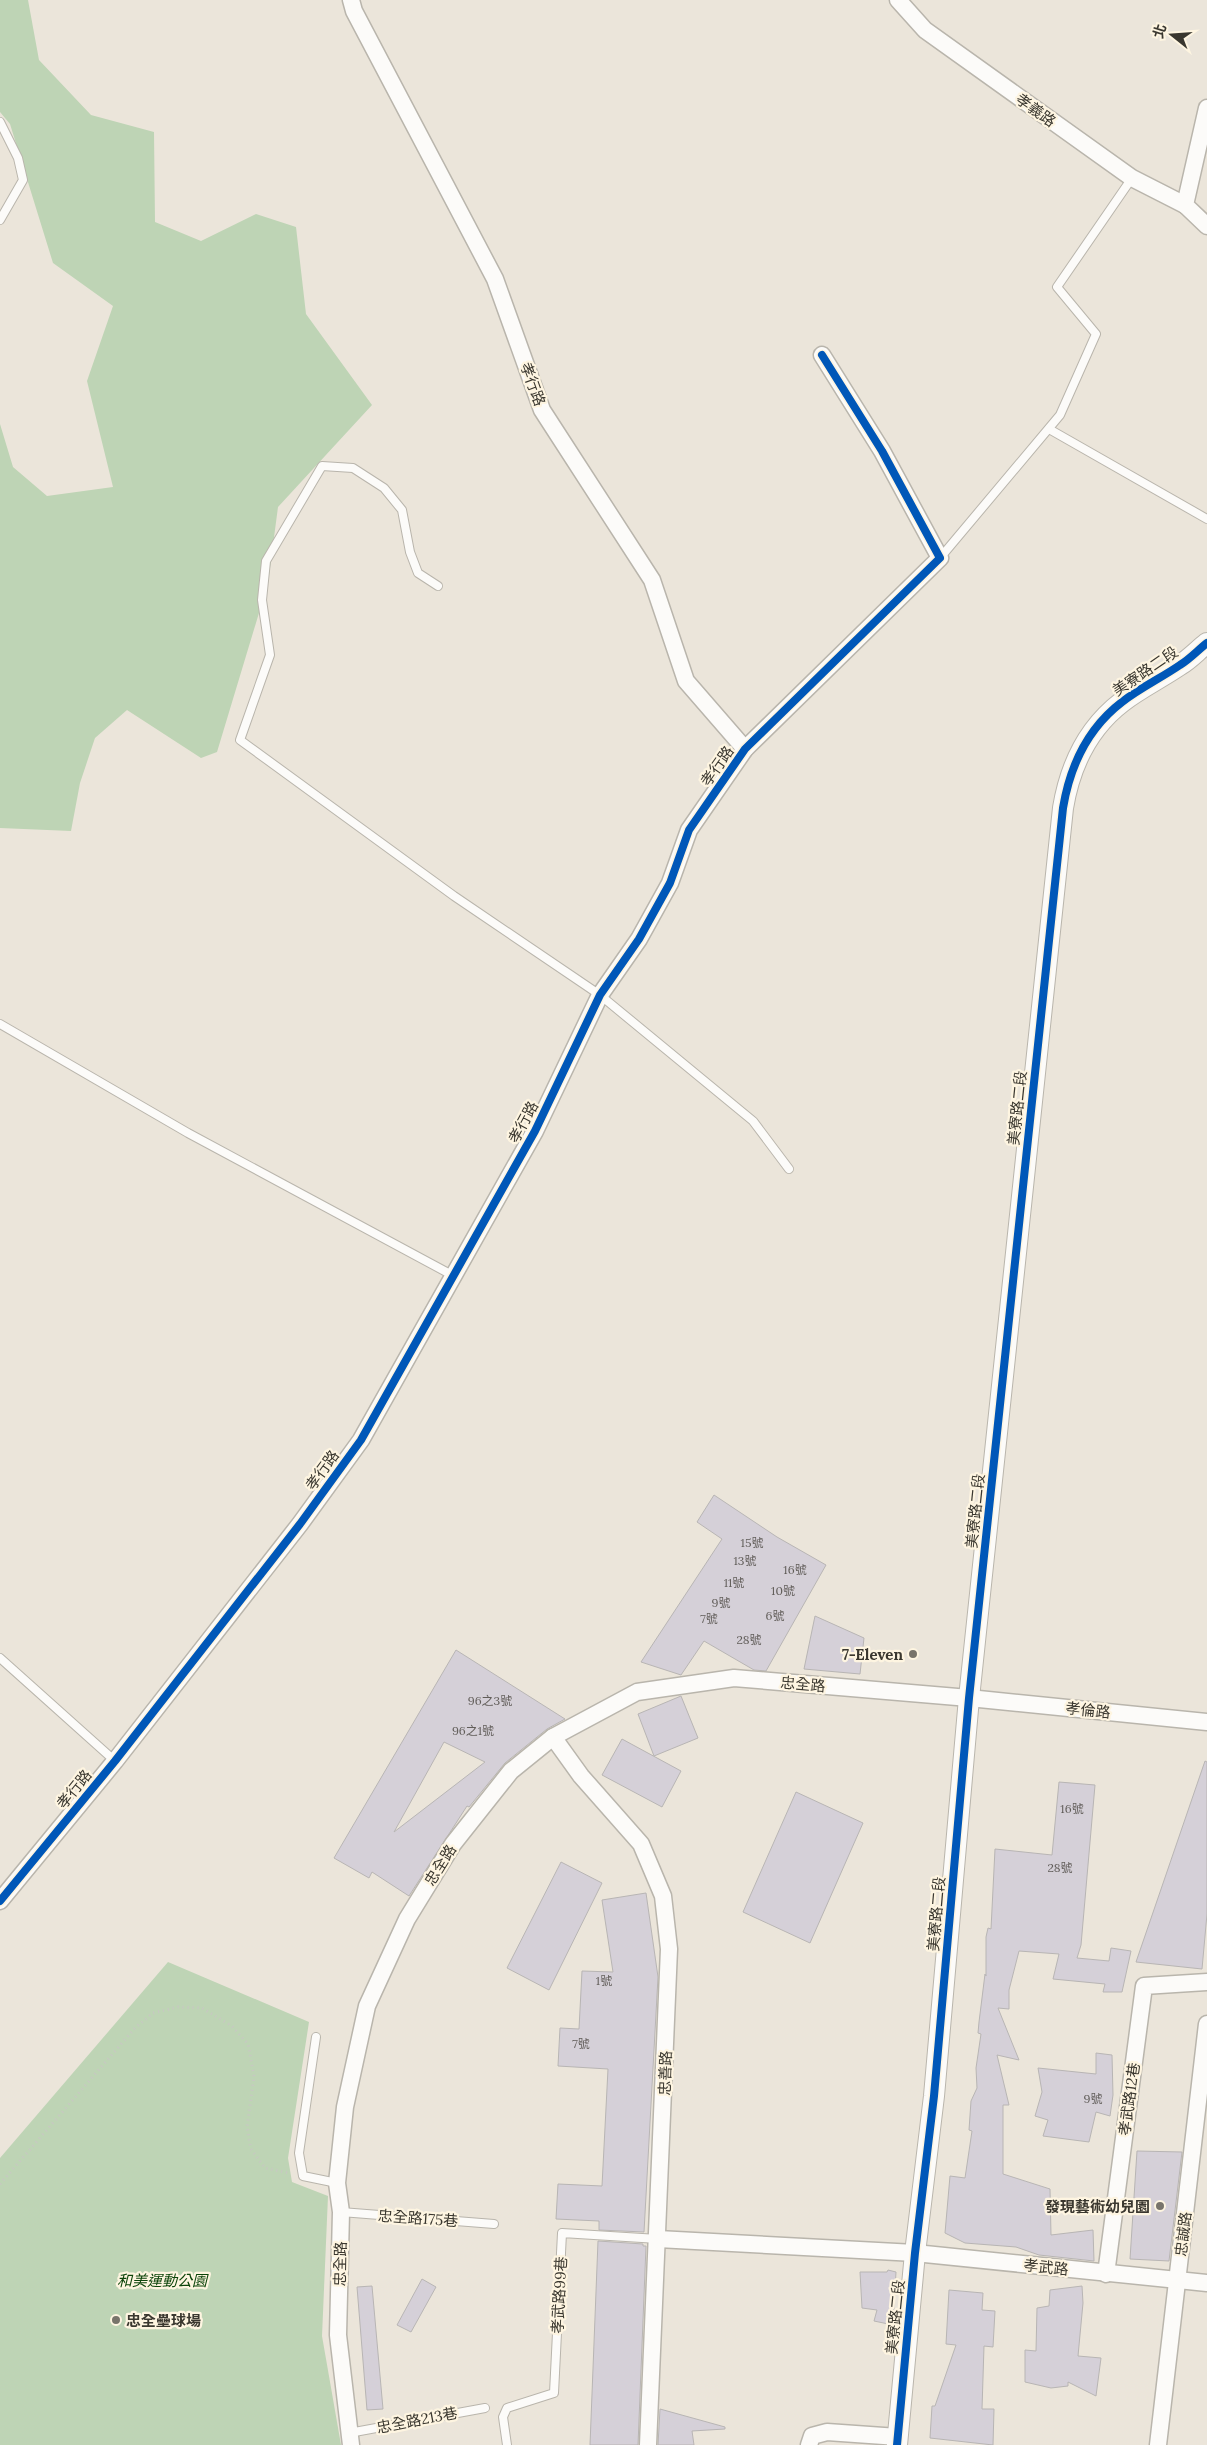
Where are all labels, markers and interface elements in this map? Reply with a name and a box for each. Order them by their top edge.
north arrow [1147,10,1197,60]
text: 北 [1149,22,1170,41]
street label: 孝義路 [1012,89,1060,131]
street label: 孝行路 [516,360,550,408]
street label: 美寮路二段 [1109,642,1181,700]
street label: 孝行路 [696,742,738,790]
street label: 美寮路二段 [1004,1070,1030,1146]
street label: 孝行路 [504,1098,542,1146]
street label: 孝行路 [301,1446,343,1494]
street label: 美寮路二段 [962,1473,988,1549]
house number: 15號 [741,1535,763,1550]
house number: 13號 [733,1553,757,1568]
house number: 16號 [783,1562,807,1577]
house number: 11號 [724,1575,744,1590]
house number: 10號 [771,1583,795,1598]
house number: 9號 [712,1595,730,1610]
house number: 6號 [766,1608,784,1623]
house number: 7號 [700,1611,718,1626]
house number: 28號 [736,1632,762,1647]
place label: 7-Eleven [842,1645,903,1664]
marker: 7-Eleven [907,1648,919,1660]
street label: 忠全路 [780,1673,826,1695]
house number: 96之3號 [468,1693,512,1708]
street label: 孝倫路 [1065,1698,1111,1722]
house number: 96之1號 [452,1723,494,1738]
street label: 孝行路 [52,1766,96,1812]
house number: 16號 [1060,1801,1084,1816]
street label: 忠全路 [420,1841,460,1889]
house number: 28號 [1047,1860,1073,1875]
street label: 美寮路二段 [923,1876,949,1952]
house number: 1號 [596,1973,612,1988]
house number: 7號 [572,2036,590,2051]
street label: 忠善路 [655,2050,675,2096]
street label: 孝武路12巷 [1114,2061,1144,2137]
house number: 9號 [1084,2091,1102,2106]
place label: 發現藝術幼兒園 [1045,2197,1150,2216]
marker: 發現藝術幼兒園 [1154,2200,1166,2212]
street label: 忠全路175巷 [377,2206,459,2230]
street label: 忠誠路 [1171,2211,1195,2257]
street label: 忠全路 [330,2241,350,2287]
street label: 孝武路 [1023,2255,1069,2279]
street label: 孝武路99巷 [547,2256,571,2334]
park label: 和美運動公園 [117,2271,209,2290]
street label: 美寮路二段 [882,2279,908,2355]
place label: 忠全壘球場 [126,2311,201,2330]
marker: 忠全壘球場 [110,2314,122,2326]
street label: 忠全路213巷 [375,2403,459,2437]

